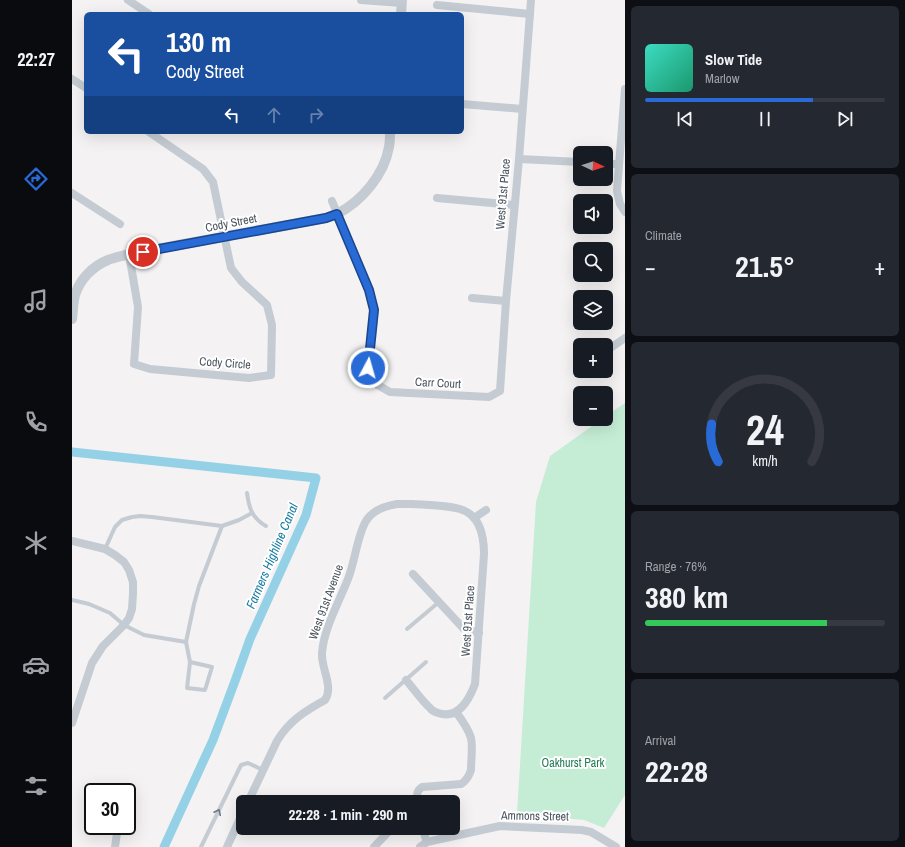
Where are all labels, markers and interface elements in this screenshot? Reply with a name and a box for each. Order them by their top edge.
text: 130 m [166,23,231,61]
icon: left [100,28,152,80]
text: 22:27 [17,47,55,72]
text: Slow Tide [705,49,762,70]
text: Cody Street [166,59,244,84]
text: Marlow [705,70,739,87]
icon: left [221,104,243,126]
icon: ahead [263,104,285,126]
icon: right [305,104,327,126]
icon: previous [674,108,696,130]
icon: pause [754,108,776,130]
icon: next [834,108,856,130]
north arrow [573,146,613,186]
map controls [573,146,613,426]
street label: West 91st Place [492,158,514,230]
icon: directions [22,165,50,193]
button: sound [573,194,613,234]
street label: Cody Street [204,210,258,236]
text: Climate [645,227,682,244]
pin [126,235,160,269]
icon: arrive [132,241,154,263]
button: search [573,242,613,282]
text: 21.5° [735,246,795,286]
text: − [645,252,656,282]
text: + [874,252,885,282]
icon: music [22,287,50,315]
button: layers [573,290,613,330]
button: + [573,338,613,378]
position arrow [347,347,389,389]
street label: Cody Circle [199,353,251,373]
street label: Carr Court [415,374,462,392]
button: − [573,386,613,426]
text: 24 [746,401,784,457]
icon: phone [22,408,50,436]
text: km/h [752,450,778,469]
water label: Farmers Highline Canal [242,500,302,611]
icon: climate [22,529,50,557]
text: Range · 76% [645,558,707,575]
street label: West 91st Avenue [305,562,347,642]
text: 380 km [645,577,728,617]
street label: West 91st Place [458,585,478,657]
icon: car [22,651,50,679]
text: Arrival [645,732,676,749]
text: 22:28 [645,751,708,791]
park label: Oakhurst Park [542,755,605,771]
icon: filters [22,772,50,800]
speed limit sign: 30 [84,783,136,835]
text: 22:28 · 1 min · 290 m [289,804,407,825]
street label: Ammons Street [500,807,569,825]
one-way arrow [213,809,221,816]

